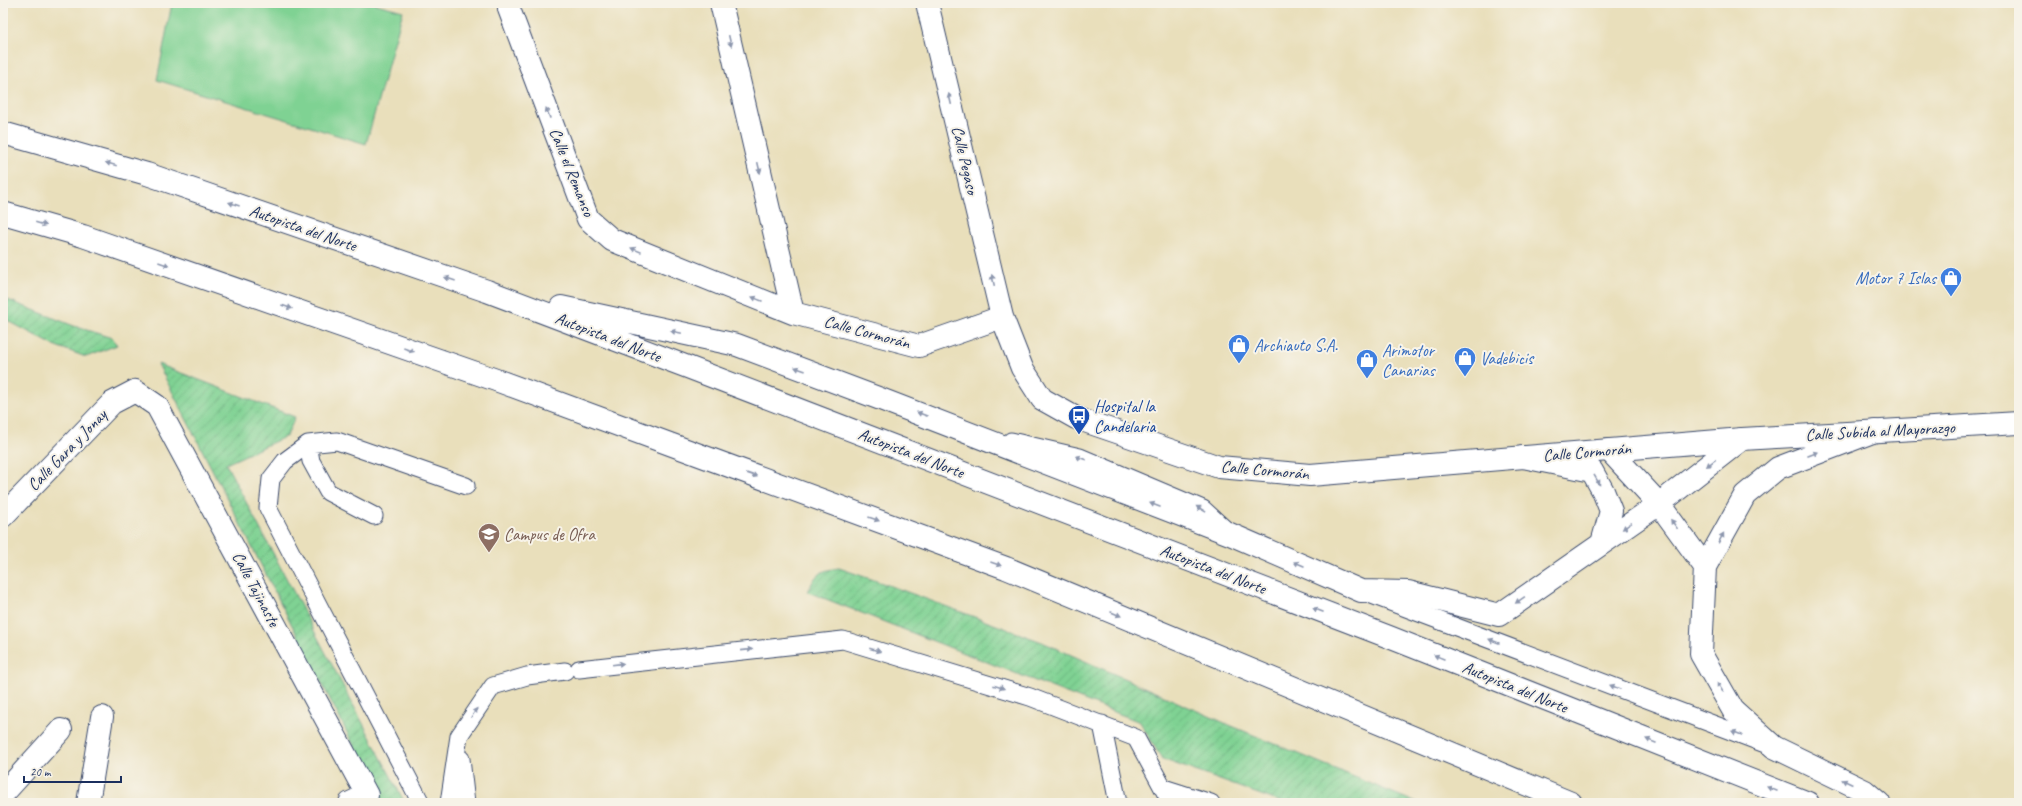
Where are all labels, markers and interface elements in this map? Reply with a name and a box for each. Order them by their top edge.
one-way arrow [727,35,733,47]
one-way arrow [947,92,953,104]
one-way arrow [545,106,551,118]
street label: Calle Pegaso [947,124,983,198]
street label: Calle el Remanso [545,125,600,220]
one-way arrow [104,161,116,167]
one-way arrow [757,161,763,174]
street label: Autopista del Norte [247,200,361,257]
one-way arrow [228,201,240,207]
one-way arrow [35,221,47,227]
one-way arrow [631,247,642,253]
one-way arrow [158,261,170,267]
shop icon: Motor 7 Islas [1938,265,1964,298]
place label: Motor 7 Islas [1856,268,1938,289]
one-way arrow [990,273,996,285]
one-way arrow [443,275,455,281]
one-way arrow [751,295,763,301]
one-way arrow [281,304,293,310]
street label: Autopista del Norte [552,307,665,367]
street label: Calle Cormorán [822,310,914,354]
one-way arrow [670,329,682,335]
shop icon: Archiauto S.A. [1226,332,1252,365]
place label: Archiauto S.A. [1254,335,1338,356]
place label: Arimotor Canarias [1382,340,1437,381]
shop icon: Vadebicis [1452,345,1478,378]
shop icon: Arimotor Canarias [1354,347,1380,380]
one-way arrow [404,348,416,354]
place label: Vadebicis [1480,348,1535,369]
one-way arrow [794,365,806,371]
place label: Hospital la Candelaria [1094,396,1157,437]
bus stop icon: Hospital la Candelaria [1066,403,1092,436]
street label: Calle Gara y Jonay [23,404,112,495]
one-way arrow [915,411,927,417]
street label: Calle Subida al Mayorazgo [1805,417,1956,445]
street label: Autopista del Norte [855,423,968,483]
street label: Calle Cormorán [1542,438,1633,466]
one-way arrow [1808,451,1820,457]
one-way arrow [1075,455,1087,461]
street label: Calle Cormorán [1220,456,1311,484]
one-way arrow [1705,459,1716,468]
one-way arrow [746,472,758,478]
one-way arrow [1594,474,1601,486]
one-way arrow [1149,502,1160,508]
one-way arrow [1195,505,1207,512]
one-way arrow [869,517,881,523]
one-way arrow [1670,519,1678,529]
school or university icon: Campus de Ofra [476,521,502,554]
one-way arrow [1622,522,1632,530]
place label: Campus de Ofra [504,524,596,545]
one-way arrow [1718,533,1725,544]
street label: Autopista del Norte [1157,539,1270,599]
street label: Calle Tajinaste [227,548,285,631]
one-way arrow [991,561,1003,567]
one-way arrow [1294,561,1305,567]
one-way arrow [1515,596,1525,604]
one-way arrow [1311,606,1323,612]
one-way arrow [1111,611,1123,617]
one-way arrow [1487,638,1499,644]
one-way arrow [741,646,753,653]
one-way arrow [869,647,881,653]
one-way arrow [1433,654,1444,660]
street label: Autopista del Norte [1459,656,1572,718]
one-way arrow [612,661,624,667]
one-way arrow [1717,681,1724,693]
one-way arrow [994,684,1006,690]
one-way arrow [1609,684,1621,690]
one-way arrow [470,708,478,718]
one-way arrow [1731,730,1743,736]
one-way arrow [1644,737,1656,743]
scale bar [24,758,121,784]
text: 20 m [30,764,52,780]
one-way arrow [1841,779,1852,785]
one-way arrow [1765,785,1777,791]

